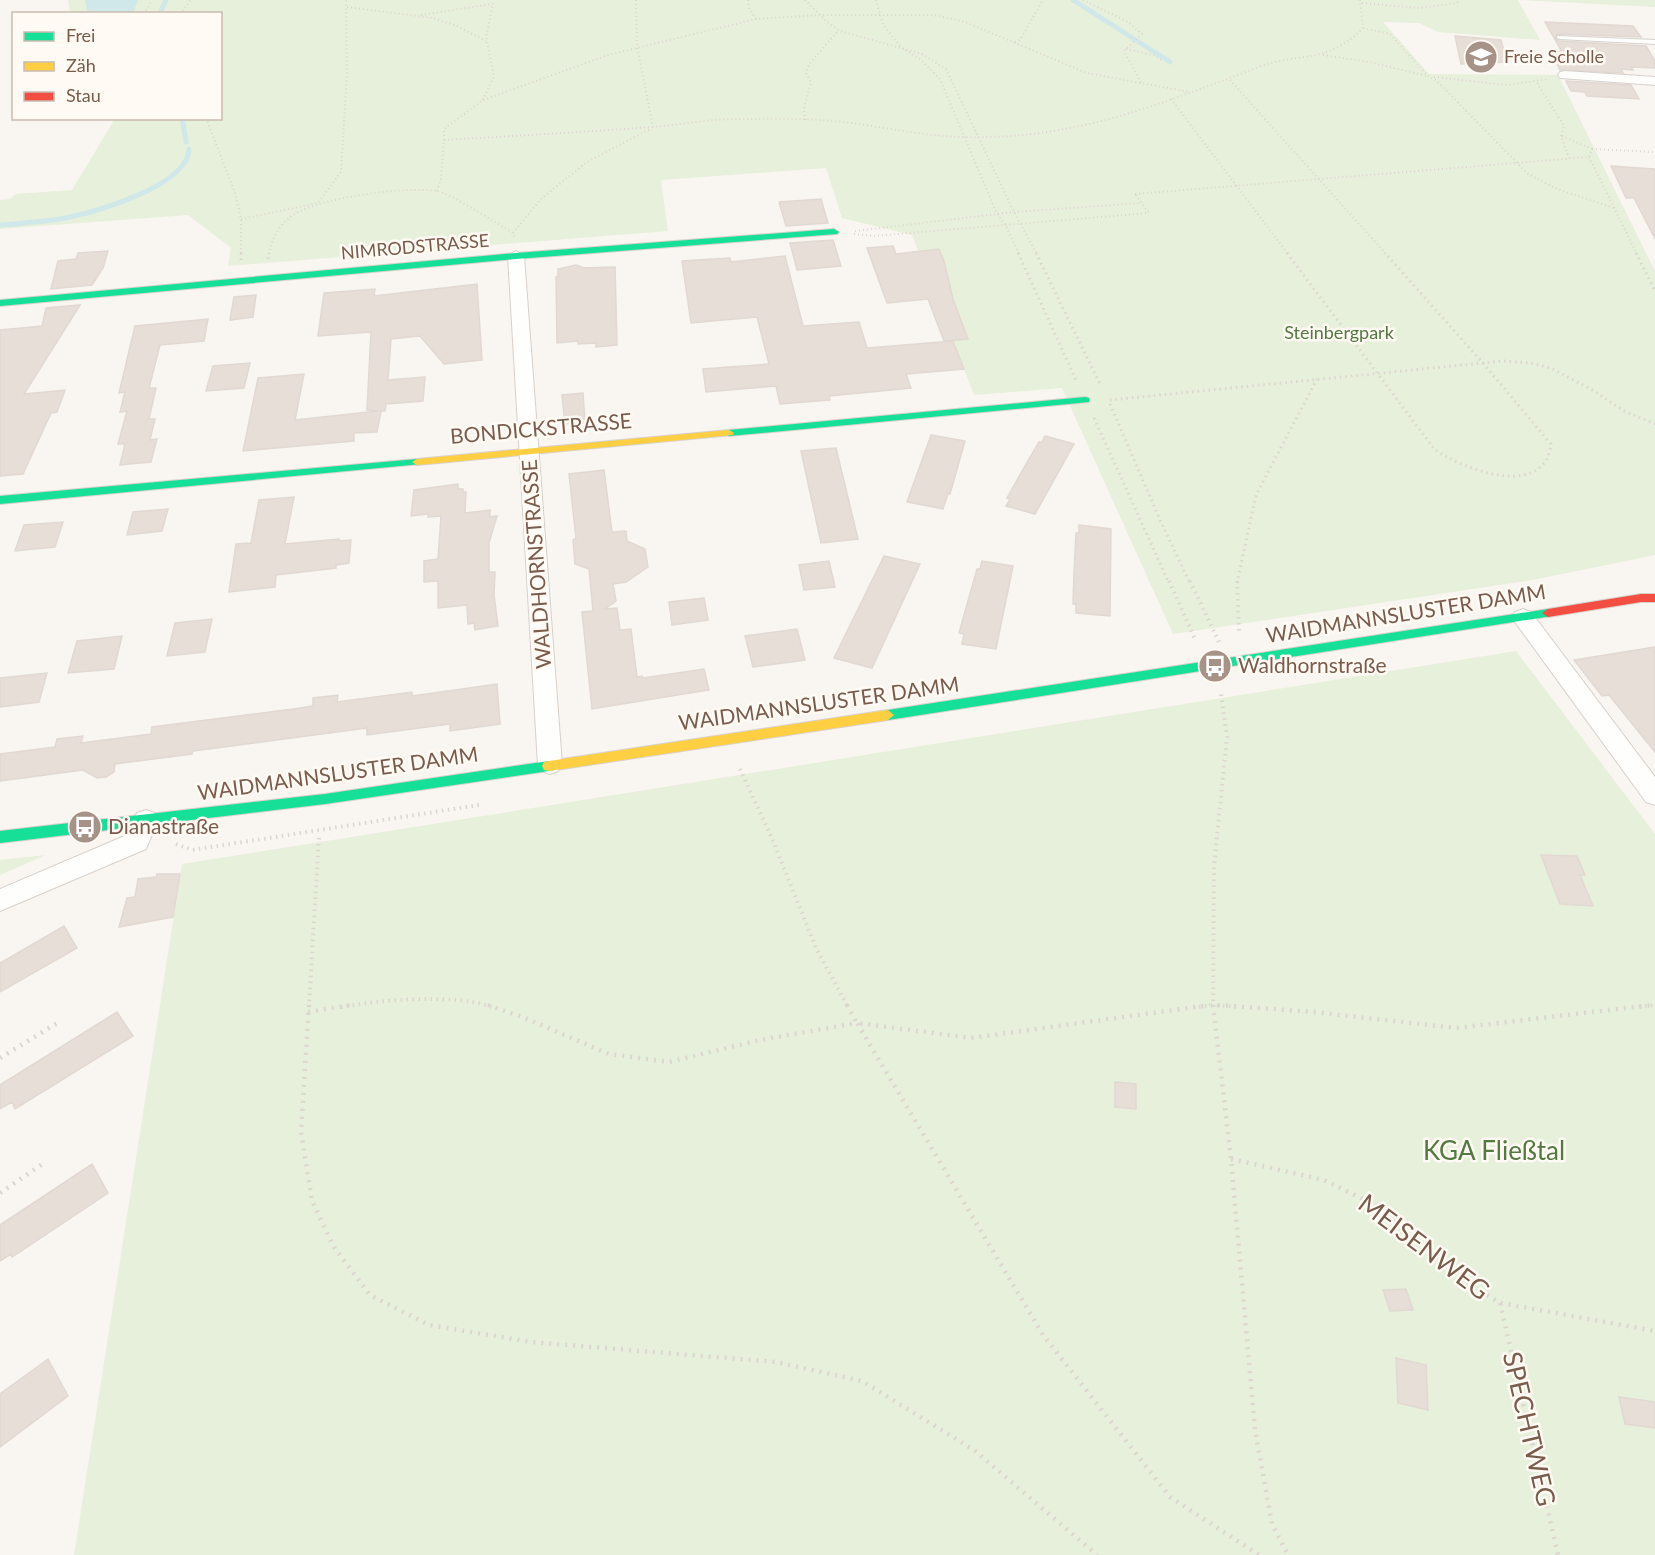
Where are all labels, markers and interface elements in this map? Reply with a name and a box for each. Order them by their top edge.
legend [12,12,222,120]
text: Frei [66,24,95,46]
school or university icon: Freie Scholle [1463,39,1499,75]
place label: Freie Scholle [1504,45,1604,67]
text: Zäh [66,54,96,76]
text: Stau [66,84,101,106]
street label: NIMRODSTRASSE [340,229,490,263]
park label: Steinbergpark [1284,321,1395,343]
street label: BONDICKSTRASSE [449,407,633,448]
street label: WALDHORNSTRASSE [516,459,555,670]
street label: WAIDMANNSLUSTER DAMM [1264,578,1547,647]
bus stop icon: Waldhornstraße [1197,648,1233,684]
place label: Waldhornstraße [1238,652,1387,677]
street label: WAIDMANNSLUSTER DAMM [677,670,961,735]
street label: WAIDMANNSLUSTER DAMM [196,740,480,805]
bus stop icon: Dianastraße [67,809,103,845]
place label: Dianastraße [108,813,219,838]
park label: KGA Fließtal [1423,1134,1565,1166]
street label: MEISENWEG [1353,1187,1496,1306]
street label: SPECHTWEG [1497,1348,1563,1509]

